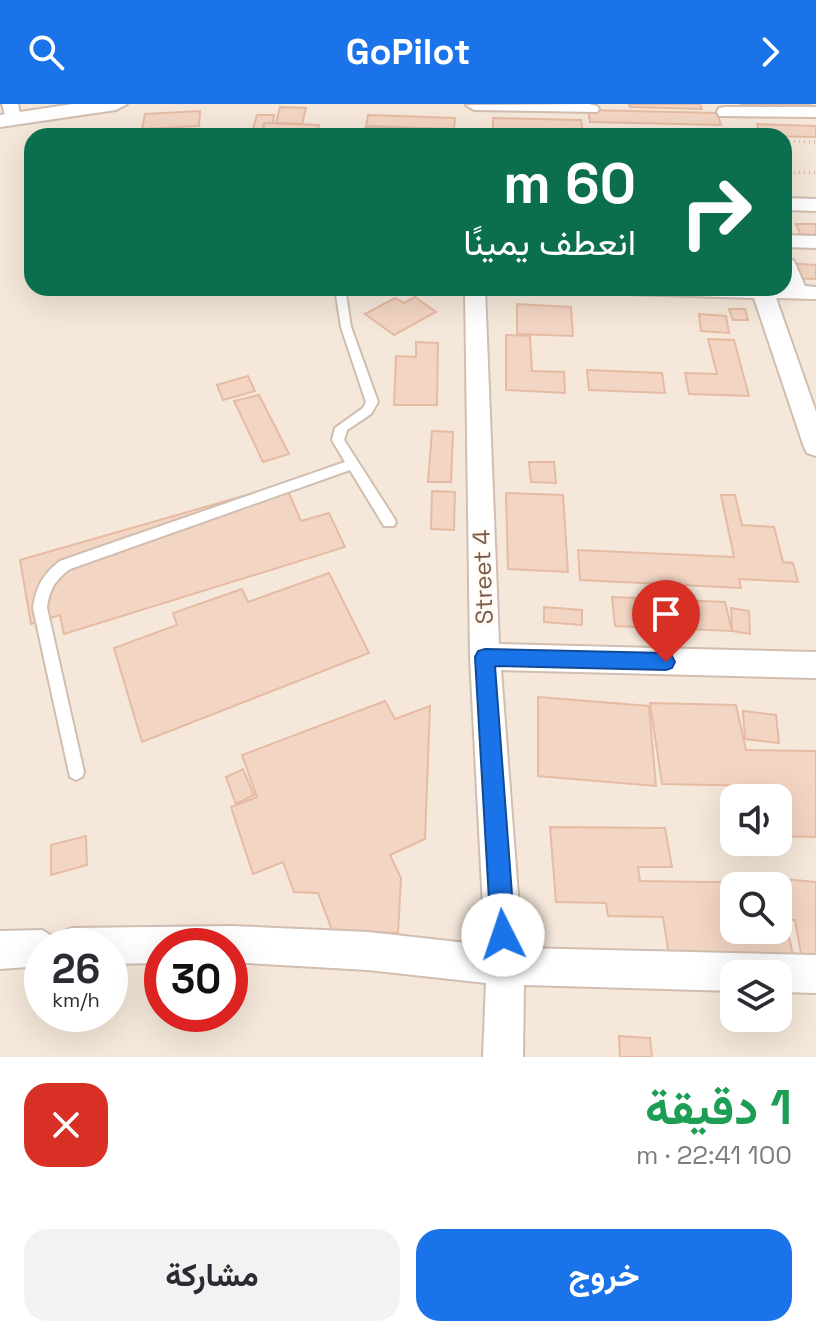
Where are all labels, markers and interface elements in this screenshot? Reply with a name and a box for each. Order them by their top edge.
text: GoPilot [346,29,470,75]
icon: search [24,30,68,74]
icon: forward [748,30,792,74]
text: 60 m [503,148,636,219]
icon: right [664,160,768,264]
text: انعطف يمينًا [463,220,636,266]
street label: Street 4 [465,529,500,625]
pin [632,580,700,662]
icon: arrive [644,592,688,636]
map controls [720,784,792,1032]
button: sound [720,784,792,856]
button: search [720,872,792,944]
position arrow [461,893,545,977]
speed limit sign: 30 [144,928,248,1032]
text: 26 [52,944,100,995]
button: layers [720,960,792,1032]
text: km/h [52,987,100,1013]
text: 1 دقيقة [645,1077,792,1138]
button: close [24,1083,108,1167]
text: 100 m · 22:41 [636,1138,792,1172]
button: مشاركة [24,1229,400,1321]
button: خروج [416,1229,792,1321]

